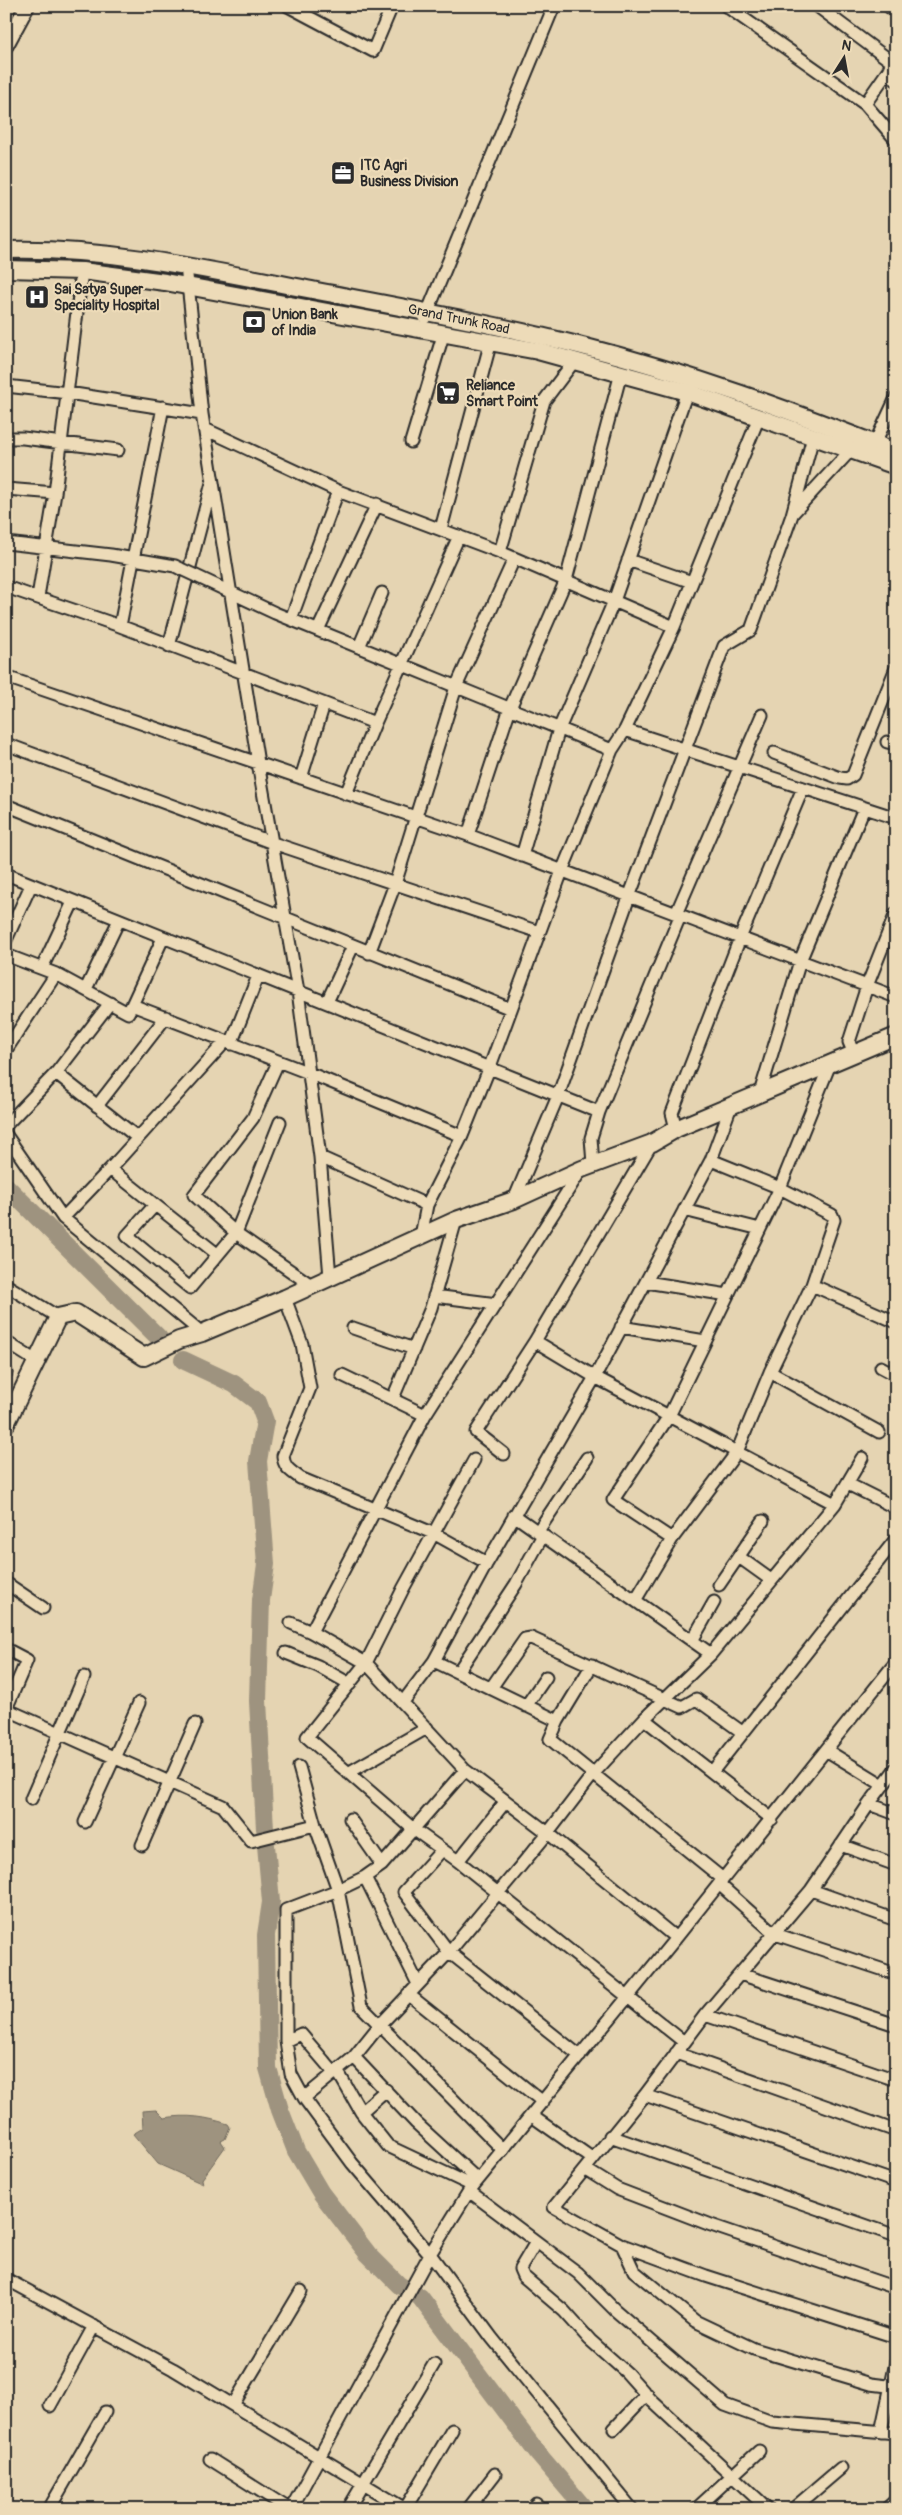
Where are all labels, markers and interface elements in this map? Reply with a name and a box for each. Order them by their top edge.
north arrow [820,32,870,82]
text: N [840,36,853,55]
place label: ITC Agri Business Division [360,157,459,190]
office icon: ITC Agri Business Division [330,160,356,186]
place label: Sai Satya Super Speciality Hospital [54,281,160,314]
hospital icon: Sai Satya Super Speciality Hospital [24,284,50,310]
street label: Grand Trunk Road [407,301,511,338]
place label: Union Bank of India [271,306,338,339]
bank icon: Union Bank of India [241,309,267,335]
place label: Reliance Smart Point [466,377,538,410]
supermarket icon: Reliance Smart Point [435,380,461,406]

